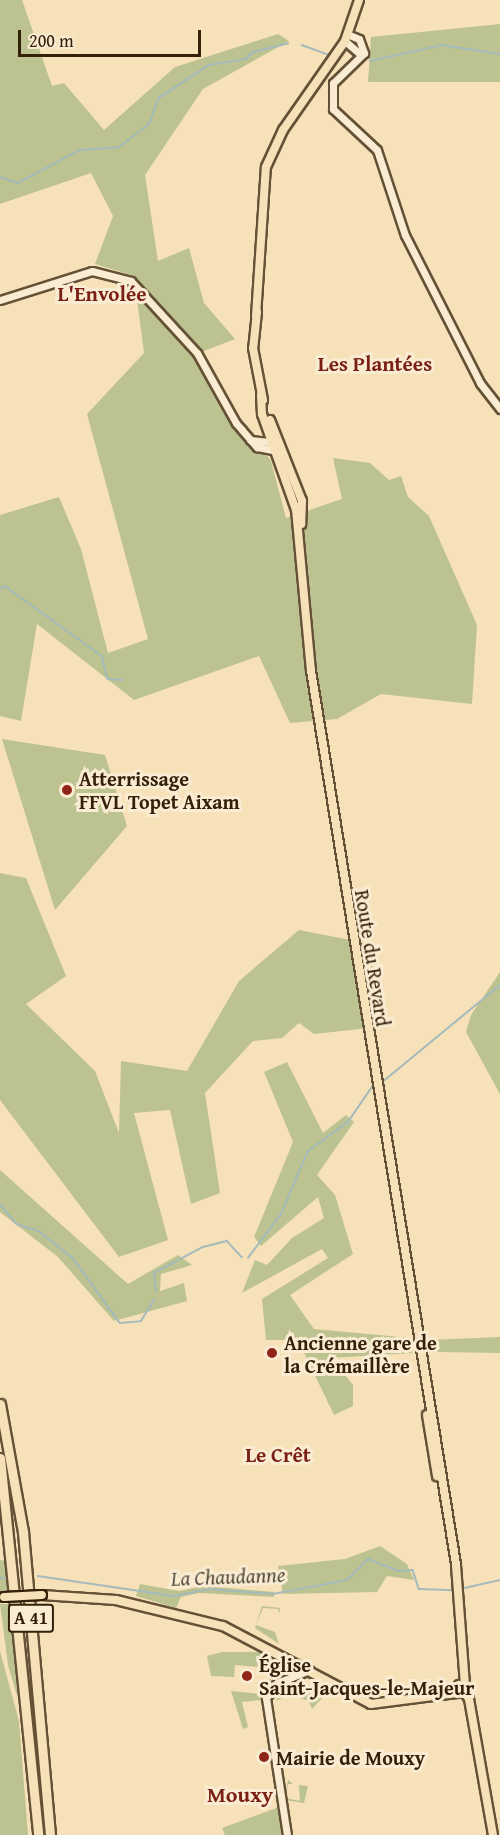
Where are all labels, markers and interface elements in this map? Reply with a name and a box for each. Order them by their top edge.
scale bar [21,18,204,56]
text: 200 m [29,27,74,54]
district label: L'Envolée [57,281,147,307]
district label: Les Plantées [318,351,432,377]
place label: Atterrissage FFVL Topet Aixam [79,766,240,813]
marker: Atterrissage FFVL Topet Aixam [60,783,74,797]
street label: Route du Revard [350,888,396,1028]
place label: Ancienne gare de la Crémaillère [284,1330,437,1377]
marker: Ancienne gare de la Crémaillère [265,1346,279,1360]
district label: Le Crêt [245,1442,311,1468]
water label: La Chaudanne [170,1562,286,1592]
road number: A 41 [7,1603,55,1633]
place label: Église Saint-Jacques-le-Majeur [259,1652,474,1699]
marker: Église Saint-Jacques-le-Majeur [240,1669,254,1683]
place label: Mairie de Mouxy [276,1745,425,1769]
marker: Mairie de Mouxy [257,1750,271,1764]
district label: Mouxy [207,1782,273,1808]

